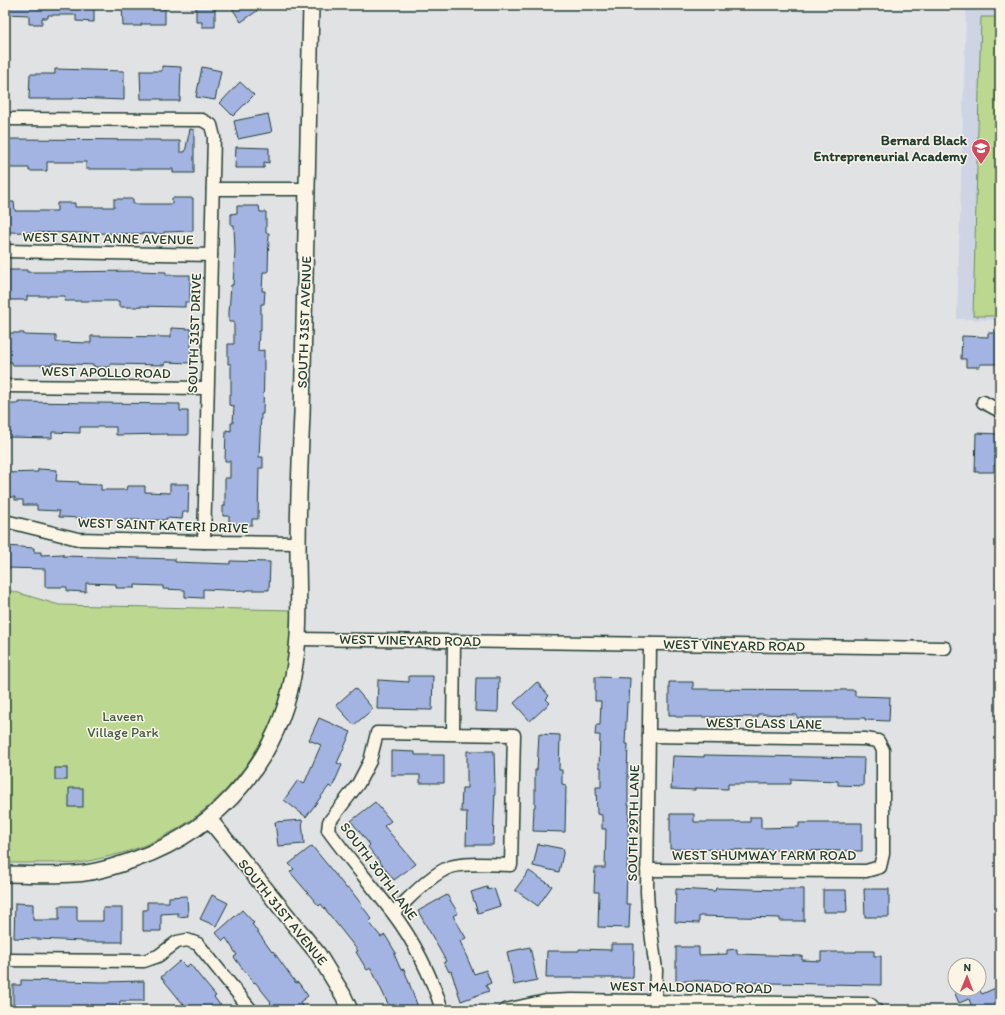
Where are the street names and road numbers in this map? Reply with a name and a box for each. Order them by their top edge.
street label: WEST SAINT ANNE AVENUE [22,229,194,248]
street label: SOUTH 31ST AVENUE [294,255,315,389]
street label: SOUTH 31ST DRIVE [184,273,205,393]
street label: WEST APOLLO ROAD [41,363,171,382]
street label: WEST SAINT KATERI DRIVE [77,514,249,537]
street label: WEST VINEYARD ROAD [339,631,481,650]
street label: WEST VINEYARD ROAD [663,636,805,655]
street label: WEST GLASS LANE [706,714,823,733]
street label: SOUTH 29TH LANE [624,764,643,881]
street label: SOUTH 30TH LANE [336,819,421,924]
street label: WEST SHUMWAY FARM ROAD [672,847,856,864]
street label: SOUTH 31ST AVENUE [234,855,331,969]
street label: WEST MALDONADO ROAD [610,978,772,997]

